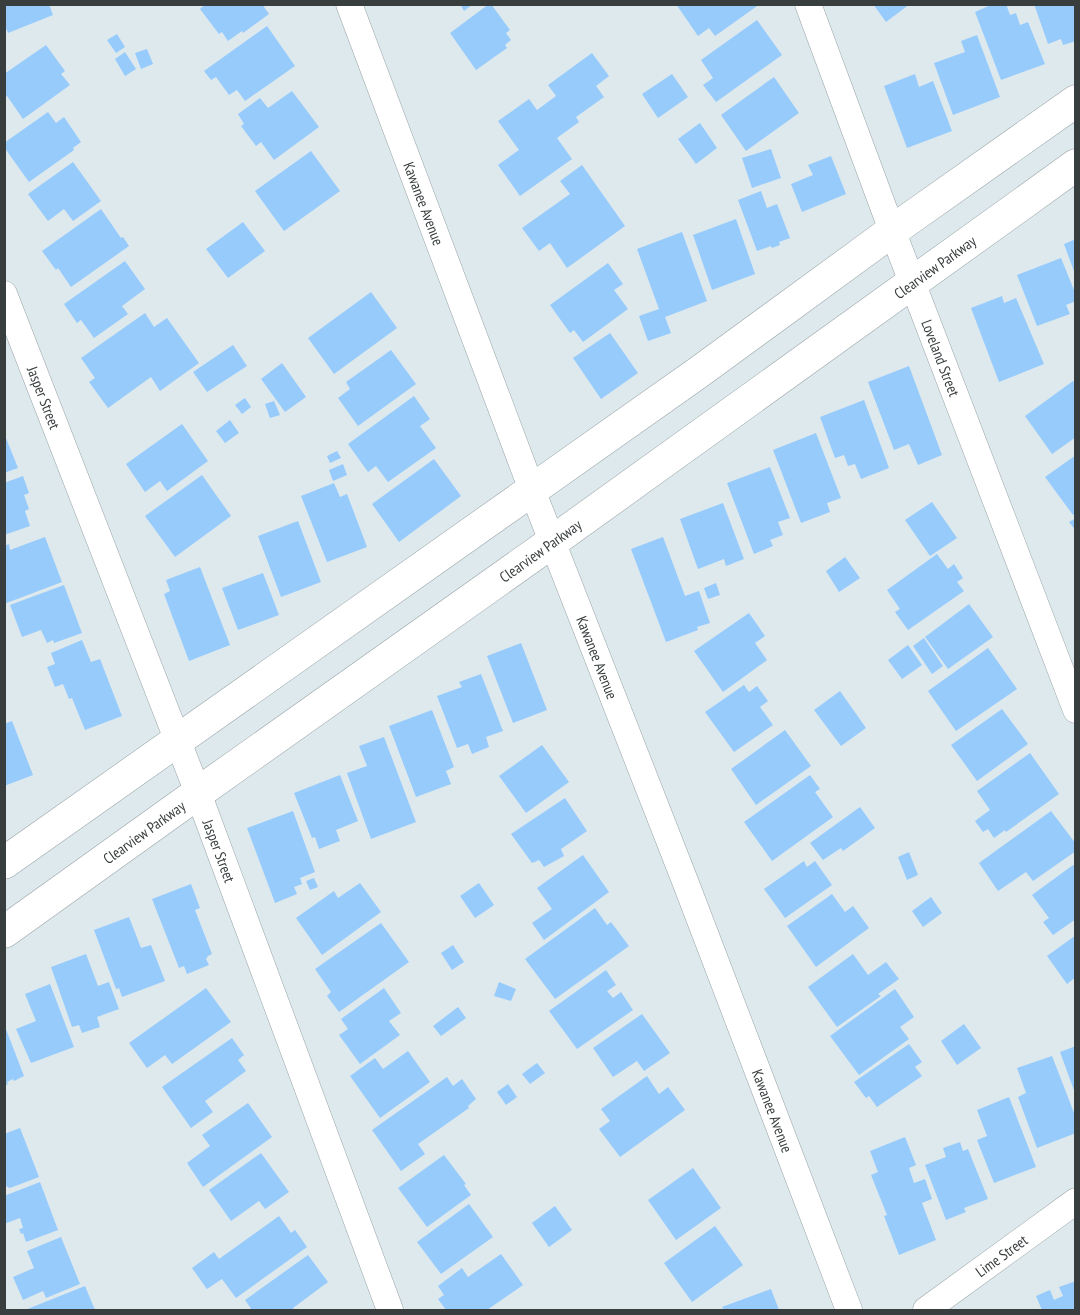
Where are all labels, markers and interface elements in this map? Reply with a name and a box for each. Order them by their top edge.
street label: Kawanee Avenue [400,159,448,248]
street label: Clearview Parkway [890,231,980,303]
street label: Loveland Street [918,317,964,399]
street label: Jasper Street [23,362,65,432]
street label: Clearview Parkway [495,514,585,586]
street label: Kawanee Avenue [573,613,622,702]
street label: Clearview Parkway [99,796,189,868]
street label: Jasper Street [199,816,240,885]
street label: Kawanee Avenue [748,1066,797,1155]
street label: Lime Street [971,1230,1031,1281]

